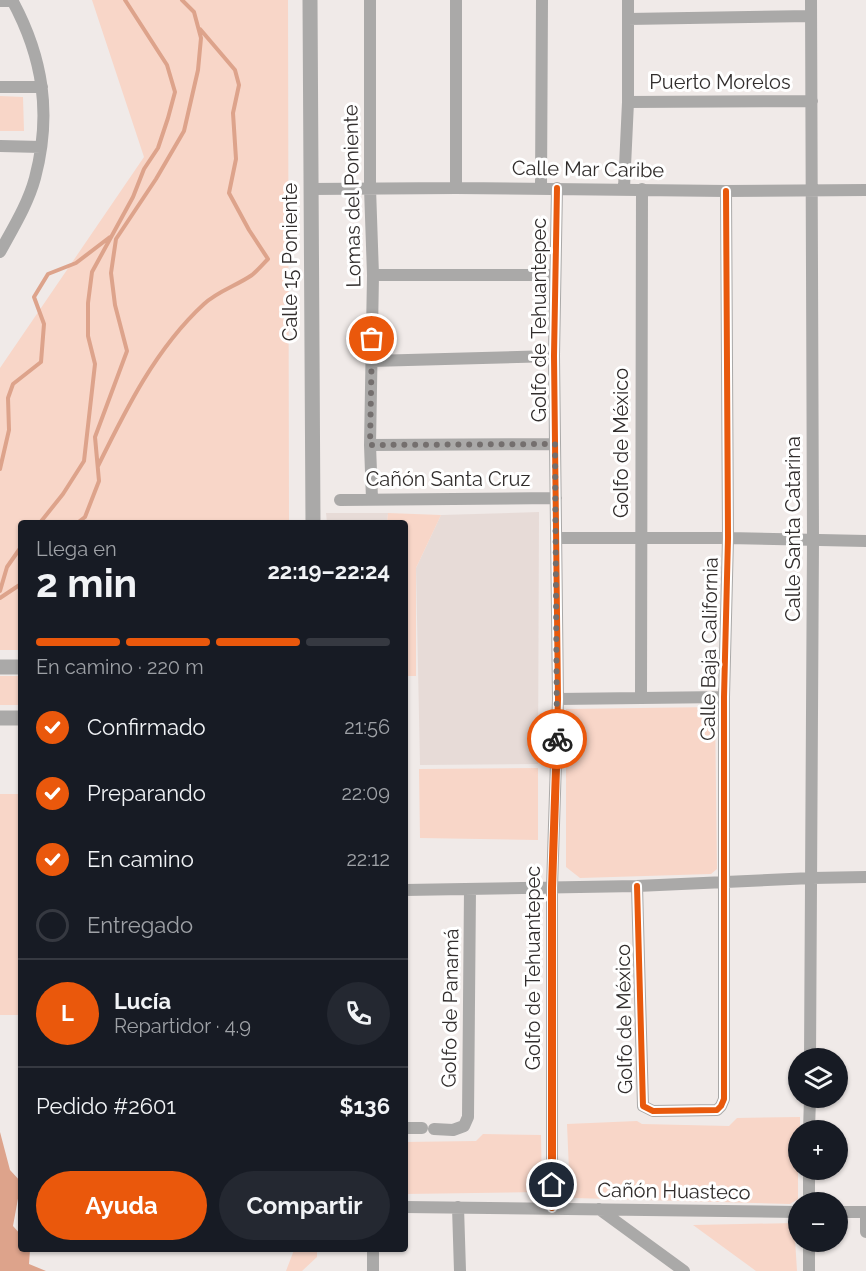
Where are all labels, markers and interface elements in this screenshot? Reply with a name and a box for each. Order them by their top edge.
street label: Puerto Morelos [649,70,791,94]
street label: Lomas del Poniente [338,104,366,288]
street label: Calle Mar Caribe [512,156,665,182]
street label: Calle 15 Poniente [278,182,302,341]
street label: Golfo de Tehuantepec [527,218,551,422]
pin [346,313,397,364]
icon: bag [355,322,388,355]
street label: Golfo de México [609,368,633,518]
street label: Calle Santa Catarina [781,436,805,622]
street label: Cañón Santa Cruz [366,467,531,491]
text: Llega en [36,537,117,561]
street label: Calle Baja California [695,557,723,741]
text: 22:19–22:24 [267,558,390,584]
text: 2 min [36,560,137,606]
text: En camino · 220 m [36,655,204,679]
courier [527,709,587,769]
icon: check [36,711,69,744]
text: Confirmado [87,714,206,740]
text: 21:56 [344,715,390,739]
icon: bike [541,723,574,756]
icon: check [36,777,69,810]
text: Preparando [87,780,206,806]
text: 22:09 [341,781,390,805]
icon: check [36,843,69,876]
text: En camino [87,846,194,872]
text: 22:12 [346,847,390,871]
street label: Golfo de Tehuantepec [521,866,545,1070]
text: Entregado [87,912,193,938]
street label: Golfo de Panamá [437,928,463,1088]
street label: Golfo de México [611,944,637,1094]
button: phone [327,982,390,1045]
text: Lucía [114,988,171,1014]
text: L [61,1000,74,1026]
text: Repartidor · 4.9 [114,1014,251,1038]
map controls [788,1048,848,1252]
button: layers [788,1048,848,1108]
text: Pedido #2601 [36,1093,176,1119]
text: $136 [340,1093,390,1119]
button: + [788,1120,848,1180]
pin [526,1159,577,1210]
icon: home [535,1168,568,1201]
button: Ayuda [36,1171,207,1240]
button: Compartir [219,1171,390,1240]
street label: Cañón Huasteco [597,1178,751,1204]
button: − [788,1192,848,1252]

